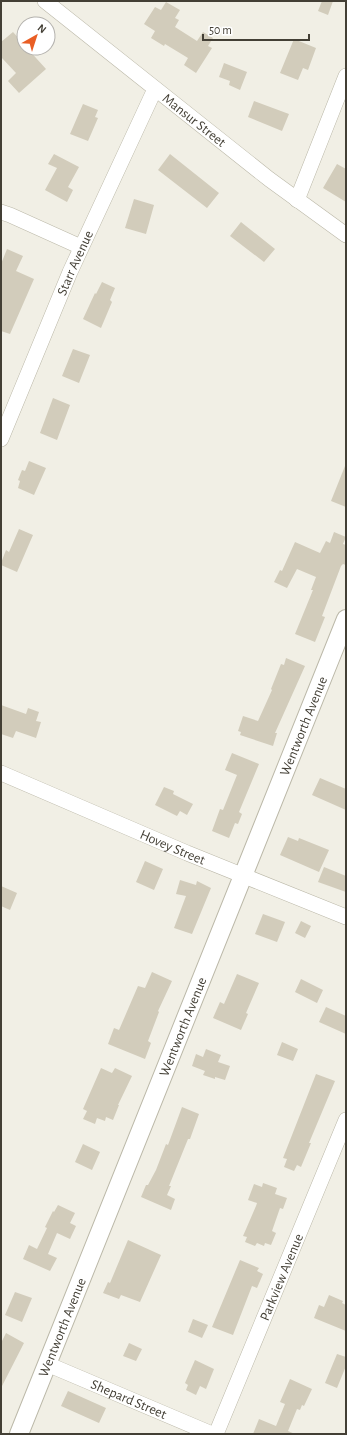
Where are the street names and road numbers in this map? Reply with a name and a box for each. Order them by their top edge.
street label: Mansur Street [160,91,229,150]
street label: Starr Avenue [55,229,96,298]
street label: Wentworth Avenue [278,675,330,778]
street label: Hovey Street [138,828,208,868]
street label: Wentworth Avenue [157,975,210,1079]
street label: Parkview Avenue [258,1232,306,1323]
street label: Wentworth Avenue [37,1276,89,1379]
street label: Shepard Street [89,1377,169,1422]

